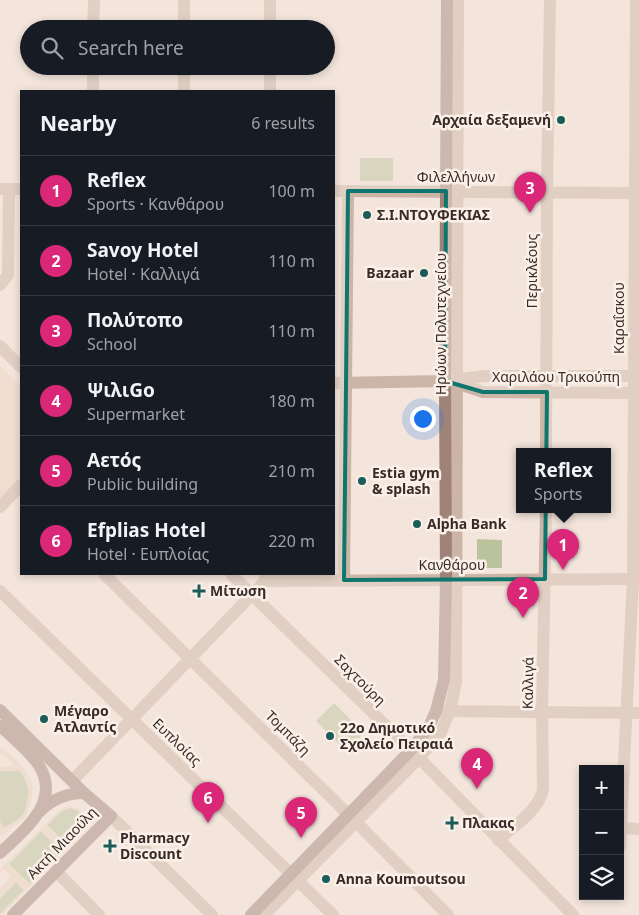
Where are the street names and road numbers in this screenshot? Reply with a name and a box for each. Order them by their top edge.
street label: Φιλελλήνων [417,167,495,186]
street label: Περικλέους [522,233,541,308]
street label: Ηρώων Πολυτεχνείου [431,253,450,395]
street label: Καραΐσκου [609,282,628,354]
street label: Χαριλάου Τρικούπη [492,367,620,386]
street label: Κανθάρου [419,555,485,574]
street label: Σαχτούρη [331,650,390,709]
street label: Καλλιγά [518,657,537,709]
street label: Τομπάζη [262,706,315,759]
street label: Ευπλοίας [149,714,206,770]
street label: Ακτή Μιαούλη [22,802,101,883]

